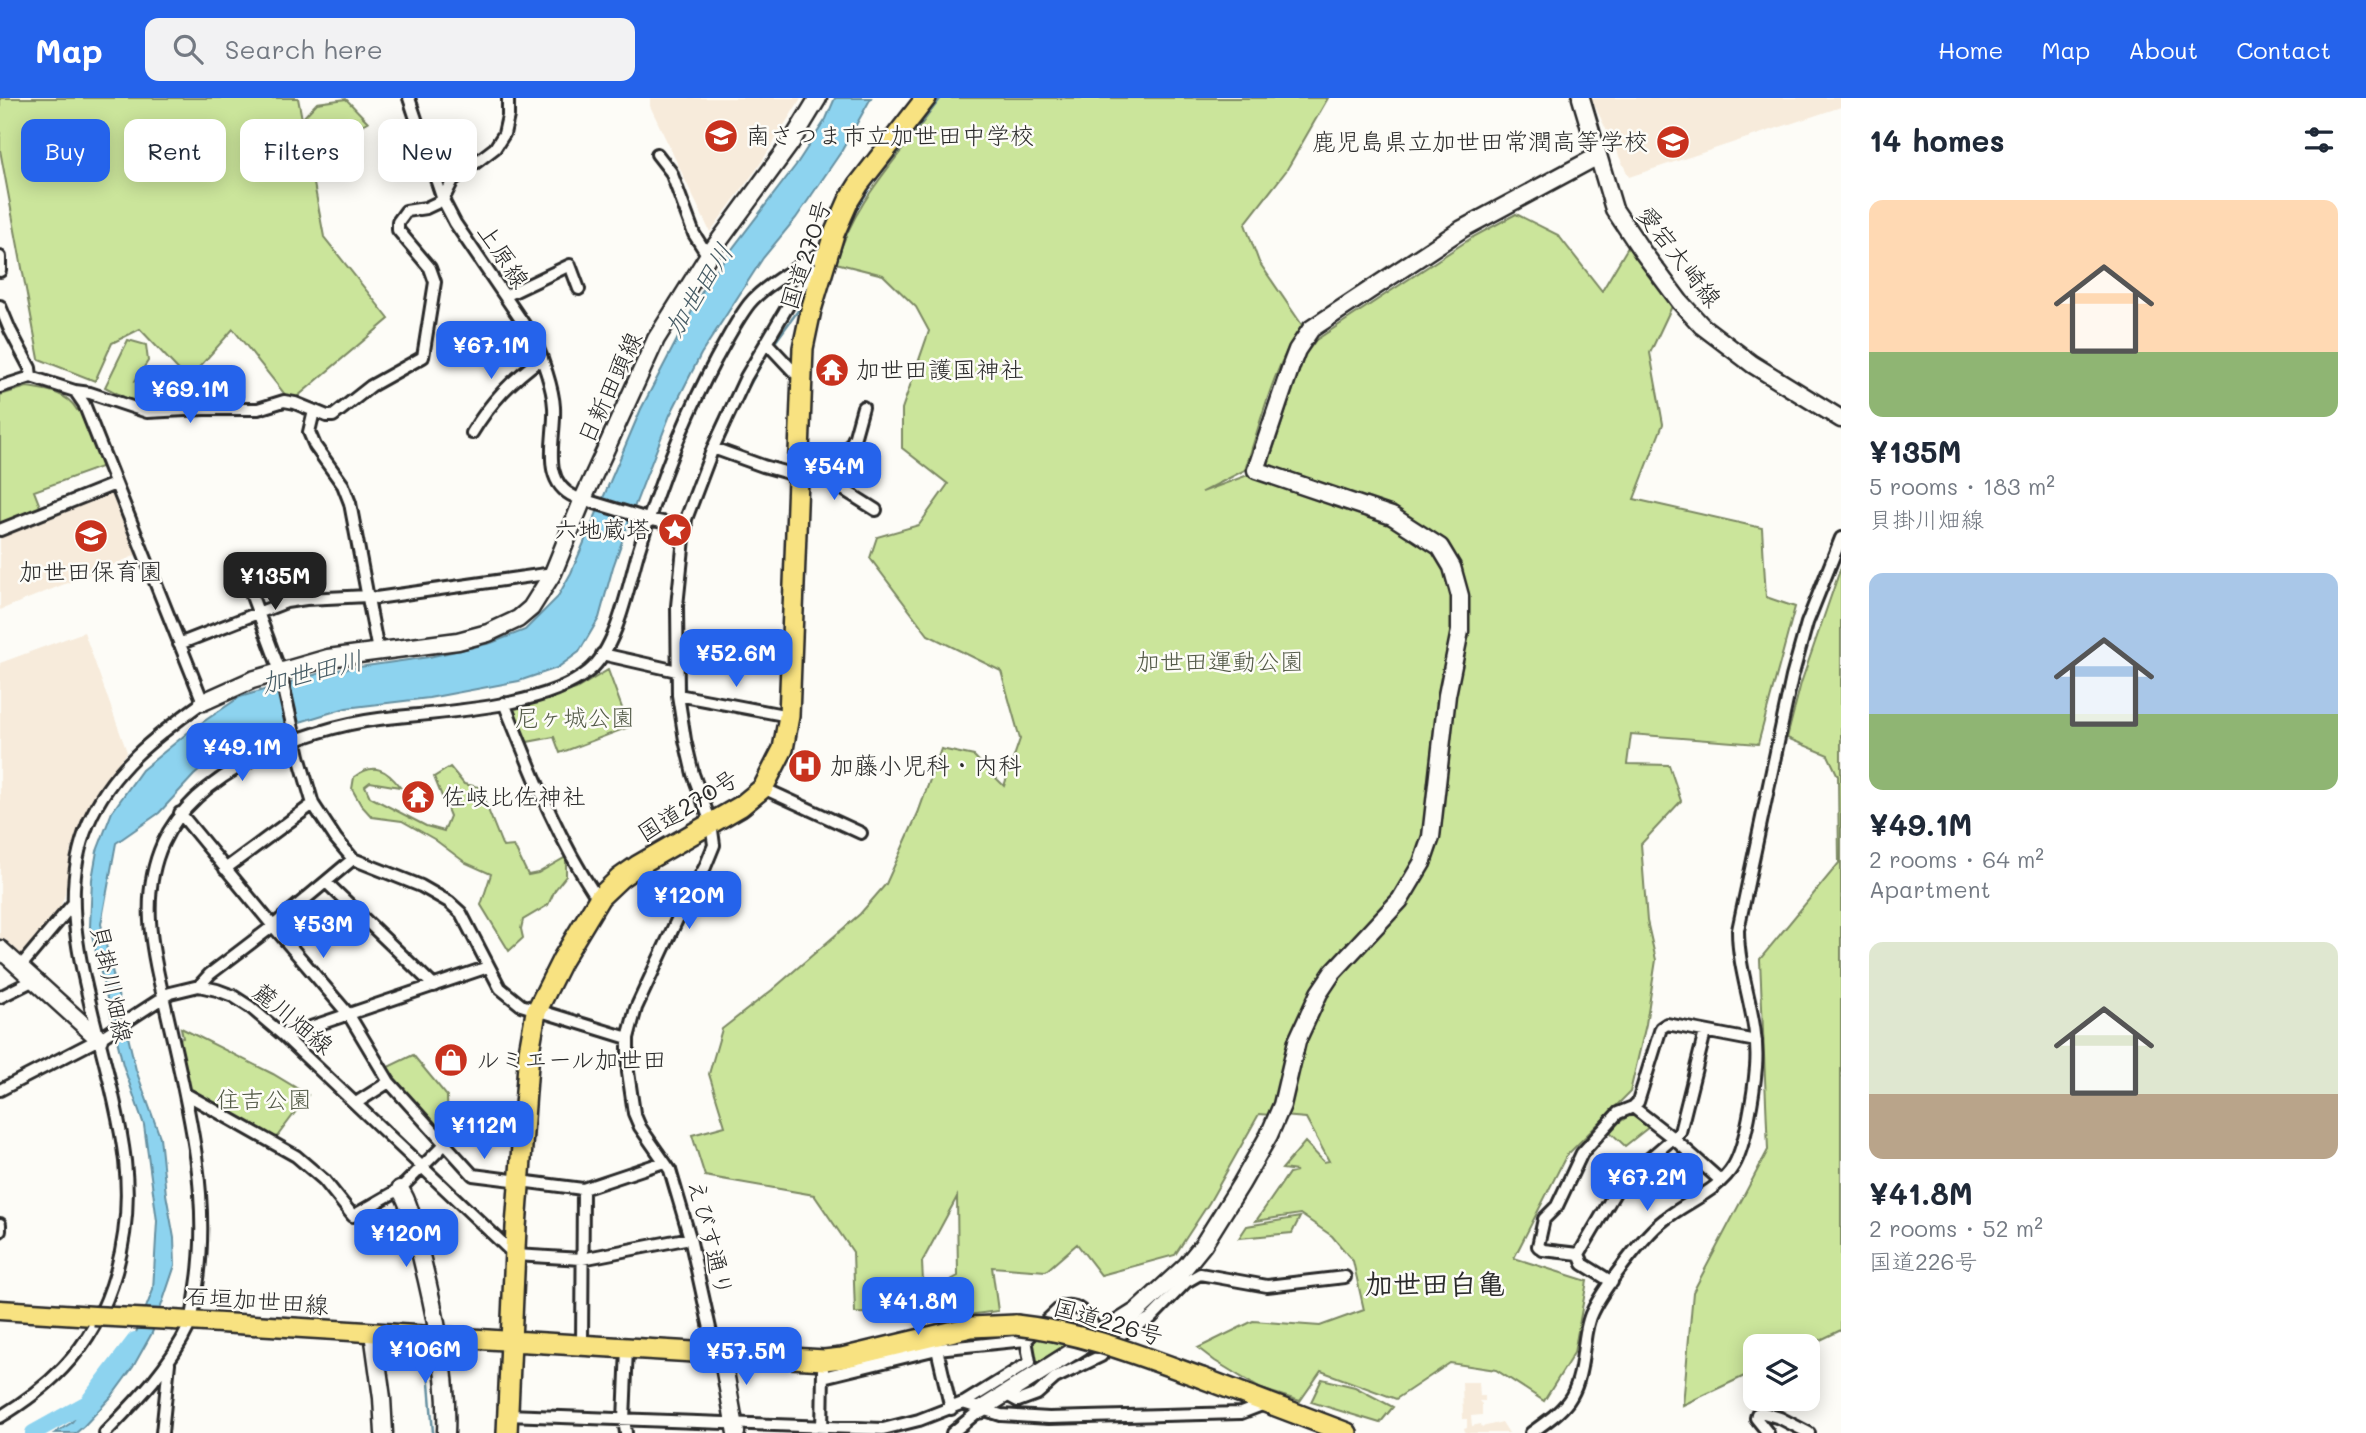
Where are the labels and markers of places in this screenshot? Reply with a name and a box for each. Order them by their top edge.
school or university icon: 南さつま市立加世田中学校 [702,117,740,155]
place label: 南さつま市立加世田中学校 [746,119,1034,150]
school or university icon: 鹿児島県立加世田常潤高等学校 [1654,123,1692,161]
place label: 鹿児島県立加世田常潤高等学校 [1312,125,1648,156]
pin: ¥67.1M [434,322,548,381]
temple icon: 加世田護国神社 [813,351,851,389]
place label: 加世田護国神社 [856,353,1024,384]
pin: ¥69.1M [133,366,247,425]
pin: ¥54M [793,442,875,502]
place icon: 六地蔵塔 [656,511,694,549]
place label: 六地蔵塔 [554,513,650,544]
school or university icon: 加世田保育園 [72,517,110,555]
pin: ¥135M [226,552,324,612]
place label: 加世田保育園 [19,555,163,586]
pin: ¥52.6M [679,630,793,689]
pin: ¥49.1M [185,724,299,783]
hospital icon: 加藤小児科・内科 [786,747,824,785]
place label: 加藤小児科・内科 [830,749,1022,780]
temple icon: 佐岐比佐神社 [399,778,437,816]
place label: 佐岐比佐神社 [442,780,586,811]
pin: ¥120M [640,872,738,931]
pin: ¥53M [282,900,364,960]
shop icon: ルミエール加世田 [432,1041,470,1079]
place label: ルミエール加世田 [476,1043,667,1074]
pin: ¥112M [435,1102,533,1161]
pin: ¥67.2M [1590,1154,1704,1213]
pin: ¥120M [357,1210,455,1269]
pin: ¥41.8M [861,1278,975,1337]
pin: ¥106M [376,1326,474,1385]
pin: ¥57.5M [689,1328,803,1387]

